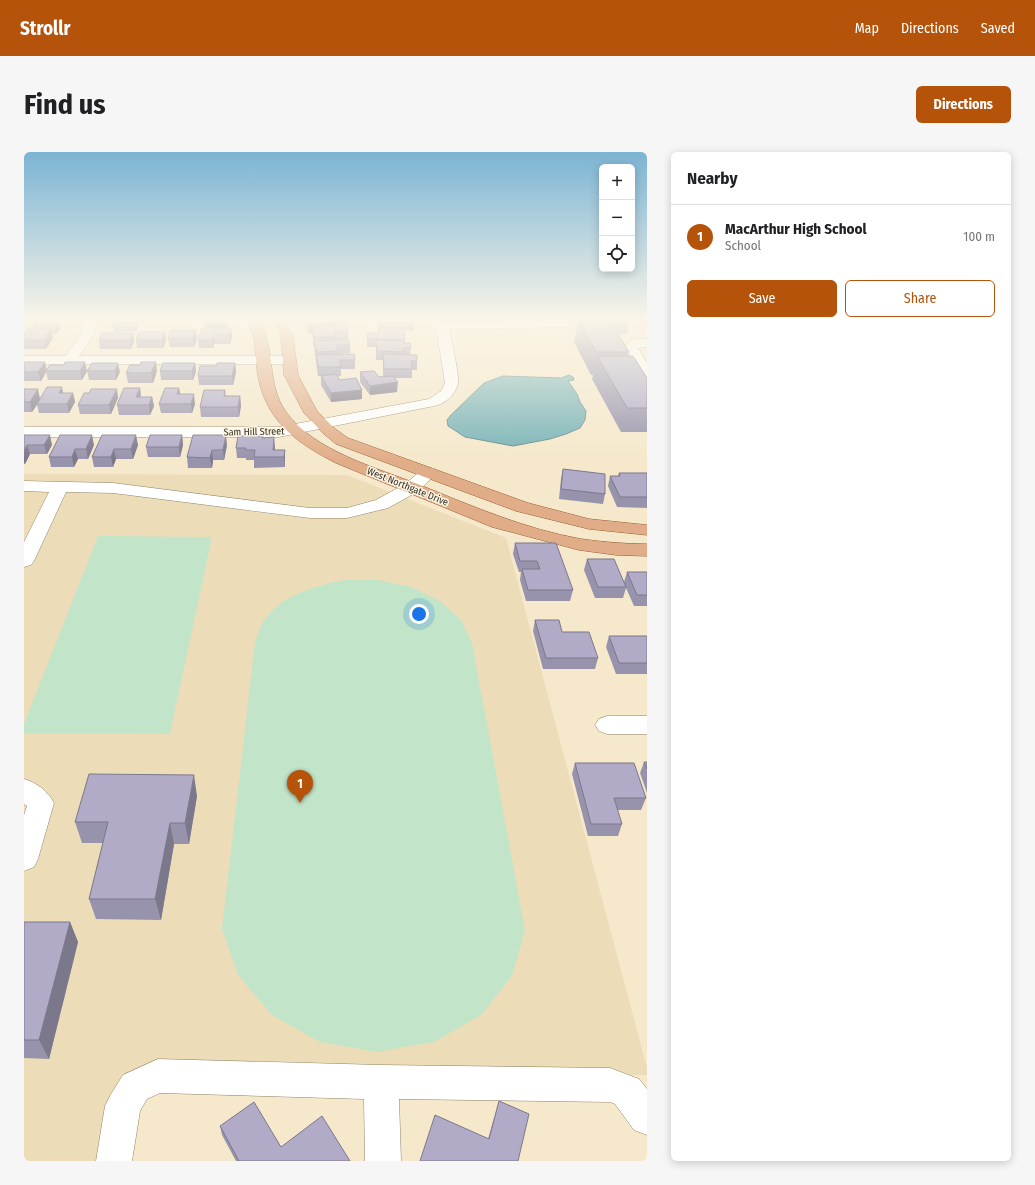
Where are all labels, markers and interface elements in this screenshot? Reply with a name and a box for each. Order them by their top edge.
text: Strollr [20,17,70,40]
text: Map [855,20,879,37]
text: Directions [901,20,959,37]
text: Saved [981,20,1015,37]
button: Directions [916,86,1011,123]
text: Find us [24,88,106,121]
map controls [599,164,635,272]
button: + [599,164,635,200]
text: Nearby [687,168,738,189]
button: − [599,200,635,236]
text: MacArthur High School [725,220,867,238]
text: 1 [697,229,703,244]
text: 100 m [963,229,995,244]
button: locate [599,236,635,272]
text: School [725,238,761,253]
button: Save [687,280,837,317]
button: Share [845,280,995,317]
street label: Sam Hill Street [224,425,285,439]
street label: West Northgate Drive [365,465,450,509]
your location [409,604,429,624]
pin: 1 [287,770,313,803]

